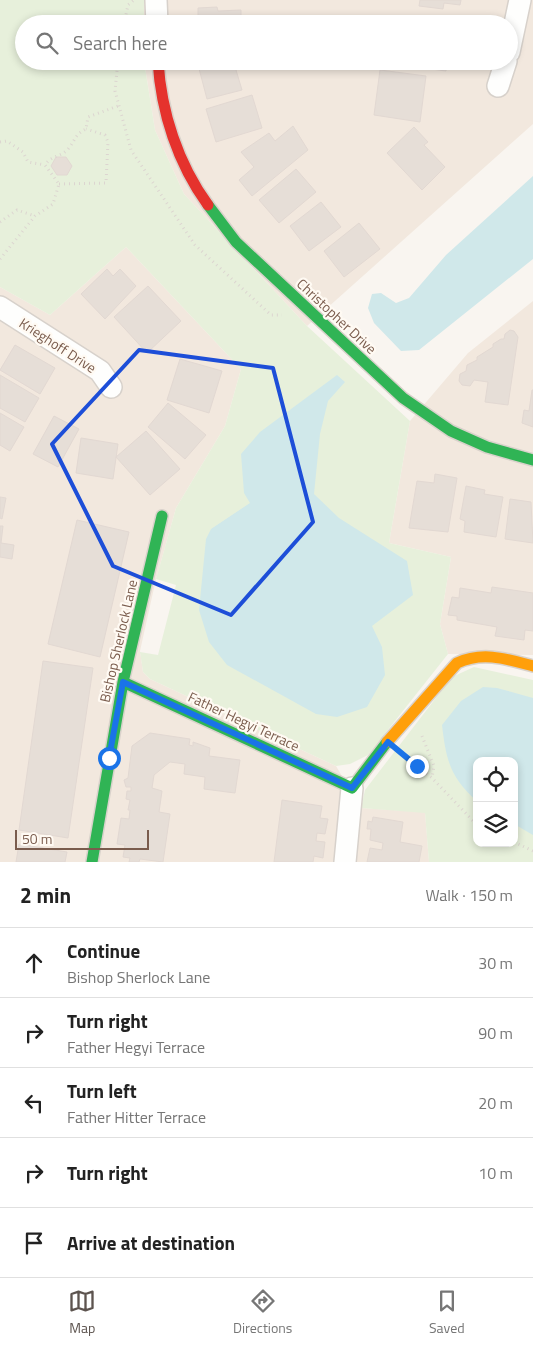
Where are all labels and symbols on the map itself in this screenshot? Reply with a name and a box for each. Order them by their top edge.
street label: Christopher Drive [292,273,382,359]
street label: Krieghoff Drive [15,312,101,378]
street label: Bishop Sherlock Lane [94,578,142,704]
street label: Father Hegyi Terrace [185,686,303,756]
route start [98,747,121,770]
route end [406,755,429,778]
scale bar [15,827,149,850]

